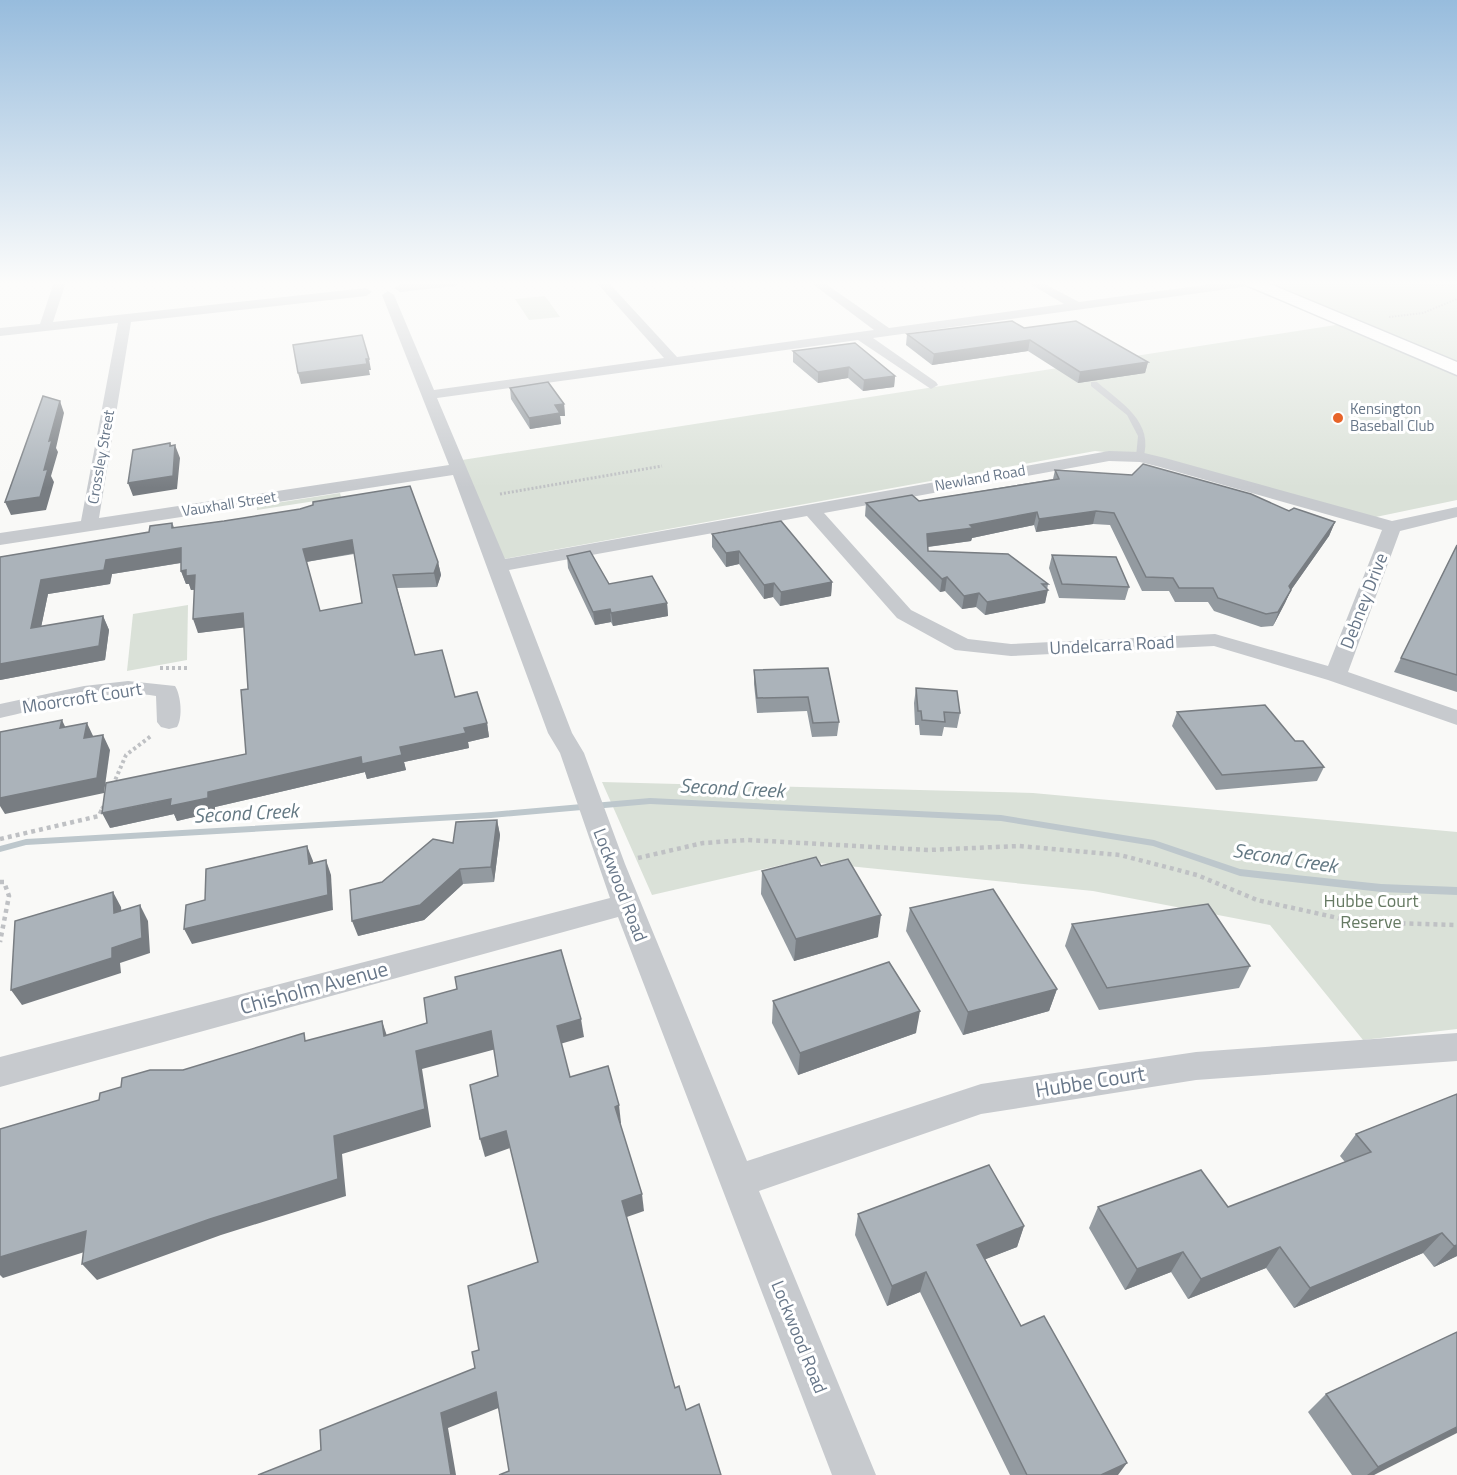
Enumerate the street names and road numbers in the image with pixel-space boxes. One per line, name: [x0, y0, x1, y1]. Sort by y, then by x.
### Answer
street label: Crossley Street: [81, 407, 120, 506]
street label: Newland Road: [933, 458, 1027, 497]
street label: Vauxhall Street: [180, 485, 278, 522]
street label: Debney Drive: [1333, 549, 1394, 653]
street label: Undelcarra Road: [1049, 628, 1175, 661]
street label: Moorcroft Court: [20, 675, 144, 720]
street label: Lockwood Road: [586, 824, 654, 945]
street label: Chisholm Avenue: [236, 952, 391, 1022]
street label: Hubbe Court: [1033, 1056, 1148, 1105]
street label: Lockwood Road: [765, 1276, 834, 1397]

